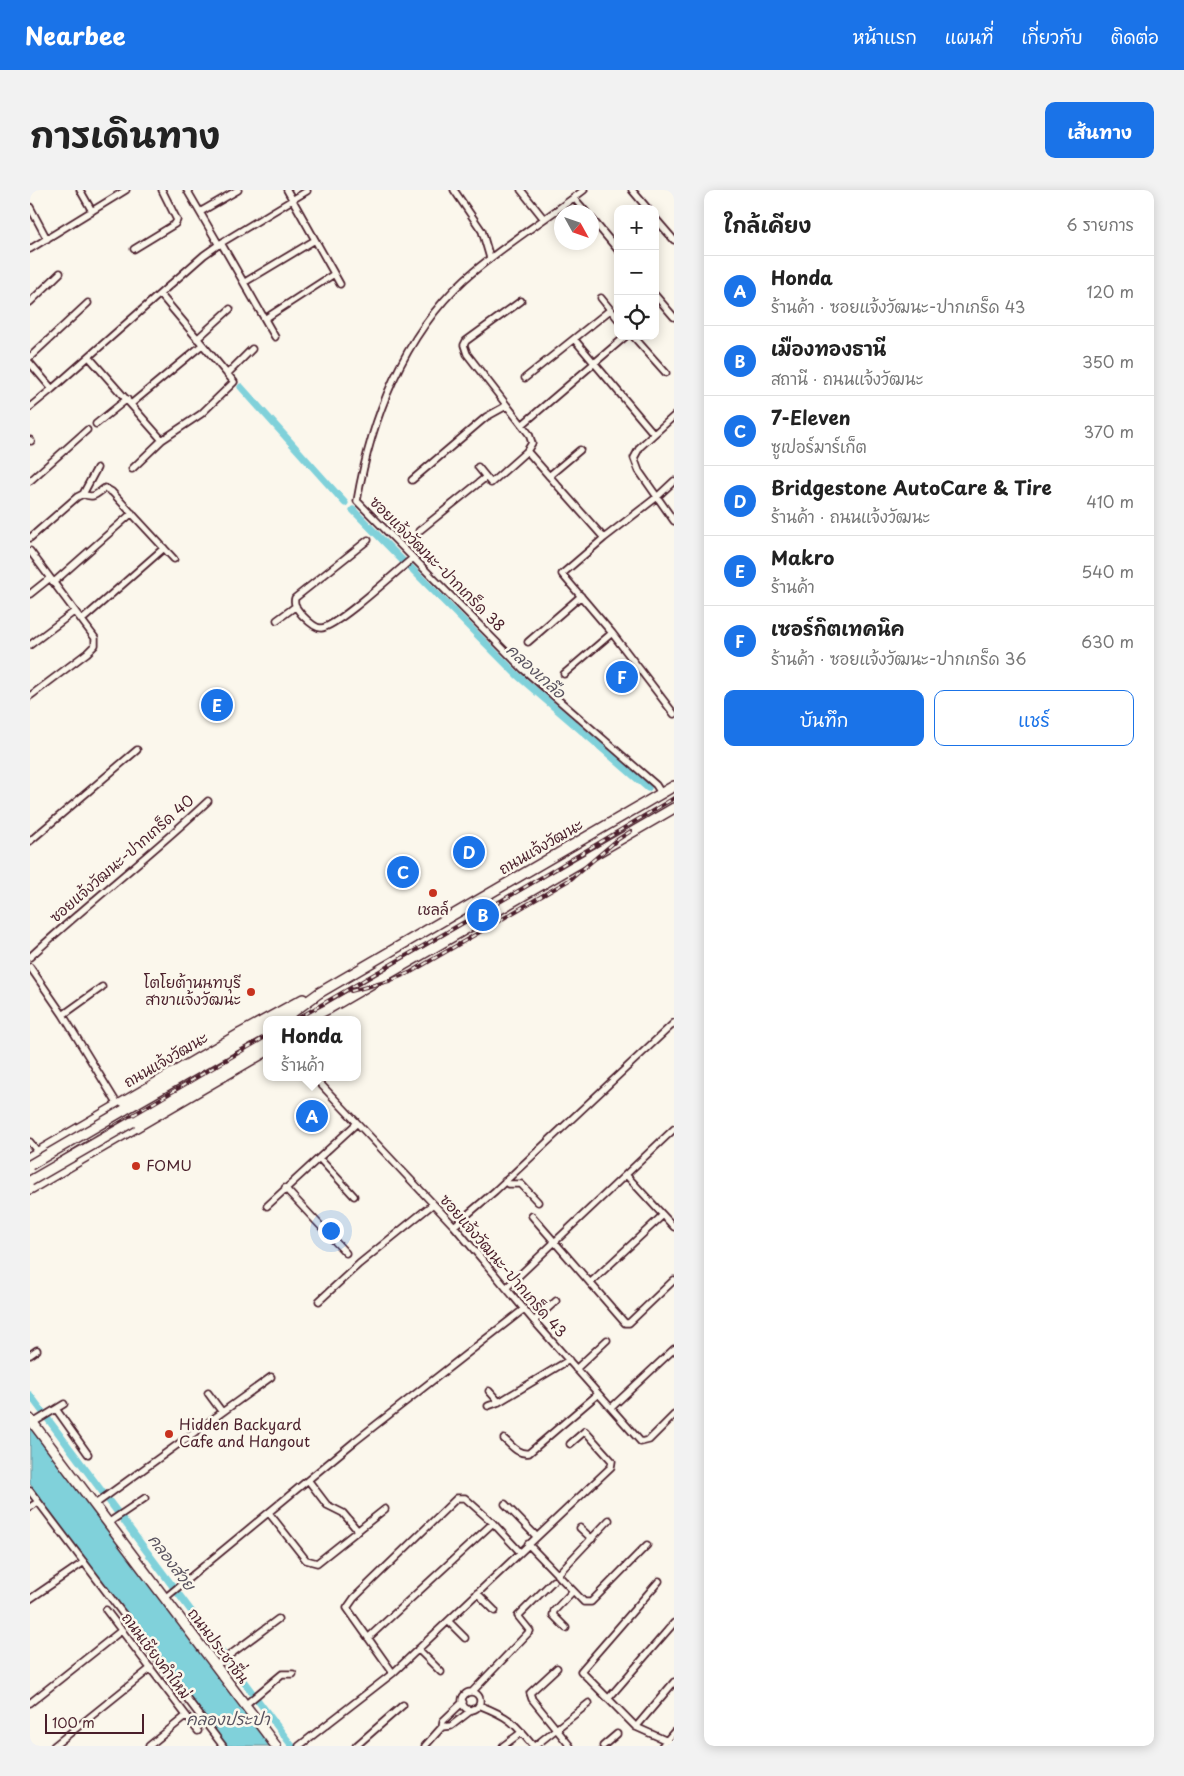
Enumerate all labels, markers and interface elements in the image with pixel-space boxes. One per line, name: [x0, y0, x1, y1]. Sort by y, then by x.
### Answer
text: Nearbee: [25, 17, 126, 53]
text: หน้าแรก: [853, 23, 917, 50]
text: แผนที่: [945, 23, 993, 50]
text: เกี่ยวกับ: [1021, 23, 1083, 50]
text: ติดต่อ: [1111, 23, 1159, 50]
button: เส้นทาง: [1045, 102, 1154, 158]
text: การเดินทาง: [30, 107, 220, 160]
north arrow: [554, 205, 599, 250]
map controls: [614, 205, 659, 340]
button: +: [614, 205, 659, 250]
text: ใกล้เคียง: [724, 208, 811, 240]
text: 6 รายการ: [1066, 212, 1134, 236]
button: −: [614, 250, 659, 295]
text: Honda: [771, 263, 833, 291]
text: A: [734, 279, 746, 303]
text: 120 m: [1087, 279, 1134, 303]
text: ร้านค้า · ซอยแจ้งวัฒนะ-ปากเกร็ด 43: [771, 294, 1025, 318]
button: locate: [614, 295, 659, 340]
text: เมืองทองธานี: [771, 334, 886, 362]
text: B: [735, 349, 745, 373]
text: 350 m: [1082, 349, 1134, 373]
text: สถานี · ถนนแจ้งวัฒนะ: [771, 366, 923, 390]
text: 7-Eleven: [771, 403, 851, 431]
text: C: [734, 419, 746, 443]
text: 370 m: [1084, 419, 1134, 443]
text: ซูเปอร์มาร์เก็ต: [771, 434, 867, 458]
text: Bridgestone AutoCare & Tire: [771, 473, 1052, 501]
text: D: [734, 489, 746, 513]
text: 410 m: [1086, 489, 1134, 513]
street label: ซอยแจ้งวัฒนะ-ปากเกร็ด 38: [365, 490, 511, 636]
text: ร้านค้า · ถนนแจ้งวัฒนะ: [771, 504, 930, 528]
text: Makro: [771, 543, 834, 571]
text: E: [735, 559, 745, 583]
text: 540 m: [1081, 559, 1134, 583]
text: ร้านค้า: [771, 574, 815, 598]
text: เซอร์กิตเทคนิค: [771, 614, 904, 642]
text: F: [735, 629, 745, 653]
text: 630 m: [1081, 629, 1134, 653]
water label: คลองเกลือ: [502, 637, 573, 704]
text: ร้านค้า · ซอยแจ้งวัฒนะ-ปากเกร็ด 36: [771, 646, 1026, 670]
pin: F: [606, 658, 638, 696]
pin: E: [201, 686, 233, 724]
button: บันทึก: [724, 690, 924, 746]
button: แชร์: [934, 690, 1134, 746]
street label: ซอยแจ้งวัฒนะ-ปากเกร็ด 40: [44, 789, 198, 927]
street label: ถนนแจ้งวัฒนะ: [494, 812, 587, 879]
pin: D: [453, 833, 485, 871]
pin: C: [387, 853, 419, 891]
marker: เชลล์: [427, 887, 439, 899]
pin: B: [467, 896, 499, 934]
place label: เชลล์: [417, 897, 449, 920]
place label: โตโยต้านนทบุรี สาขาแจ้งวัฒนะ: [144, 970, 242, 1010]
marker: โตโยต้านนทบุรี สาขาแจ้งวัฒนะ: [245, 986, 257, 998]
popup: [263, 1016, 361, 1081]
text: Honda: [281, 1021, 343, 1049]
street label: ถนนแจ้งวัฒนะ: [119, 1025, 212, 1092]
text: ร้านค้า: [281, 1052, 325, 1076]
pin: A: [296, 1097, 328, 1135]
place label: FOMU: [146, 1153, 192, 1176]
marker: FOMU: [130, 1160, 142, 1172]
street label: ซอยแจ้งวัฒนะ-ปากเกร็ด 43: [435, 1188, 573, 1342]
your location: [318, 1218, 344, 1244]
place label: Hidden Backyard Cafe and Hangout: [179, 1412, 310, 1452]
marker: Hidden Backyard Cafe and Hangout: [163, 1428, 175, 1440]
water label: คลองส่วย: [143, 1528, 203, 1596]
street label: ถนนประชาชื่น: [183, 1602, 256, 1688]
street label: ถนนเชียงคำใหม่: [117, 1607, 197, 1703]
water label: คลองประปา: [186, 1706, 271, 1730]
scale bar: [45, 1711, 144, 1734]
text: 100 m: [52, 1712, 95, 1733]

